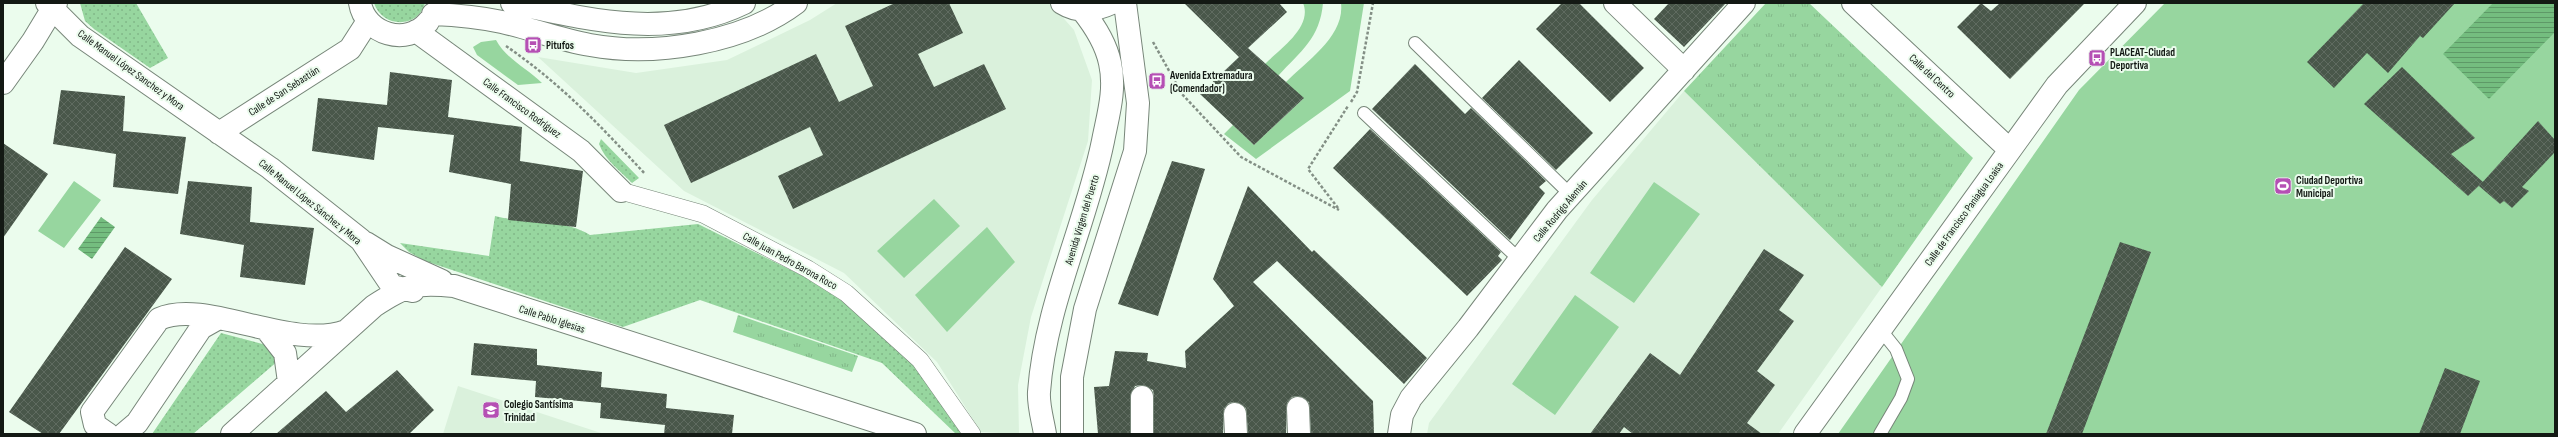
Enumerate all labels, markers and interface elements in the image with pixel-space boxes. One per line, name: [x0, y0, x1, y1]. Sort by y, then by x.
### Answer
street label: Calle Manuel López Sanchez y Mora: [75, 27, 187, 113]
bus stop icon: Pitufos: [523, 35, 543, 55]
place label: Pitufos: [546, 39, 574, 52]
place label: PLACEAT-Ciudad Deportiva: [2110, 46, 2175, 72]
bus stop icon: PLACEAT-Ciudad Deportiva: [2087, 48, 2107, 68]
street label: Calle del Centro: [1906, 52, 1958, 101]
street label: Calle de San Sebastián: [246, 63, 322, 119]
place label: Avenida Extremadura (Comendador): [1169, 69, 1253, 95]
bus stop icon: Avenida Extremadura (Comendador): [1147, 71, 1167, 91]
street label: Calle Francisco Rodríguez: [480, 75, 564, 141]
street label: Calle Manuel López Sánchez y Mora: [256, 157, 364, 247]
street label: Calle de Francisco Paniagua Loaisa: [1922, 160, 2006, 268]
street label: Avenida Virgen del Puerto: [1062, 173, 1102, 267]
place label: Ciudad Deportiva Municipal: [2296, 174, 2363, 200]
sports icon: Ciudad Deportiva Municipal: [2273, 176, 2293, 196]
street label: Calle Rodrigo Alemán: [1530, 177, 1590, 245]
street label: Calle Juan Pedro Barona Roco: [741, 230, 840, 293]
street label: Calle Pablo Iglesias: [517, 302, 587, 336]
place label: Colegio Santísima Trinidad: [504, 398, 574, 424]
school or university icon: Colegio Santísima Trinidad: [481, 400, 501, 420]

